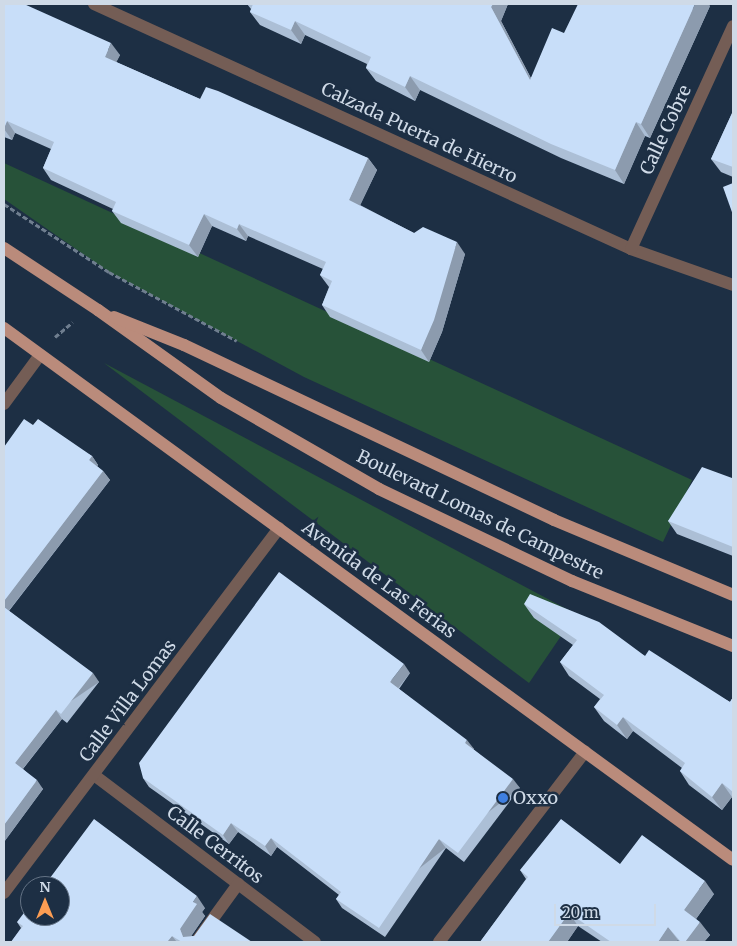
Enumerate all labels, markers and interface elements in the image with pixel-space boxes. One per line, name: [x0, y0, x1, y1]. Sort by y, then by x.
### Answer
street label: Calzada Puerta de Hierro: [317, 78, 521, 188]
street label: Calle Cobre: [636, 82, 696, 178]
street label: Boulevard Lomas de Campestre: [353, 446, 607, 584]
street label: Avenida de Las Ferias: [298, 517, 460, 643]
street label: Calle Villa Lomas: [75, 636, 181, 766]
place label: Oxxo: [513, 787, 558, 809]
marker: Oxxo: [497, 792, 509, 804]
street label: Calle Cerritos: [162, 802, 268, 888]
north arrow: [20, 876, 70, 926]
text: N: [39, 878, 51, 896]
scale bar: [557, 894, 660, 926]
text: 20 m: [562, 903, 599, 922]

